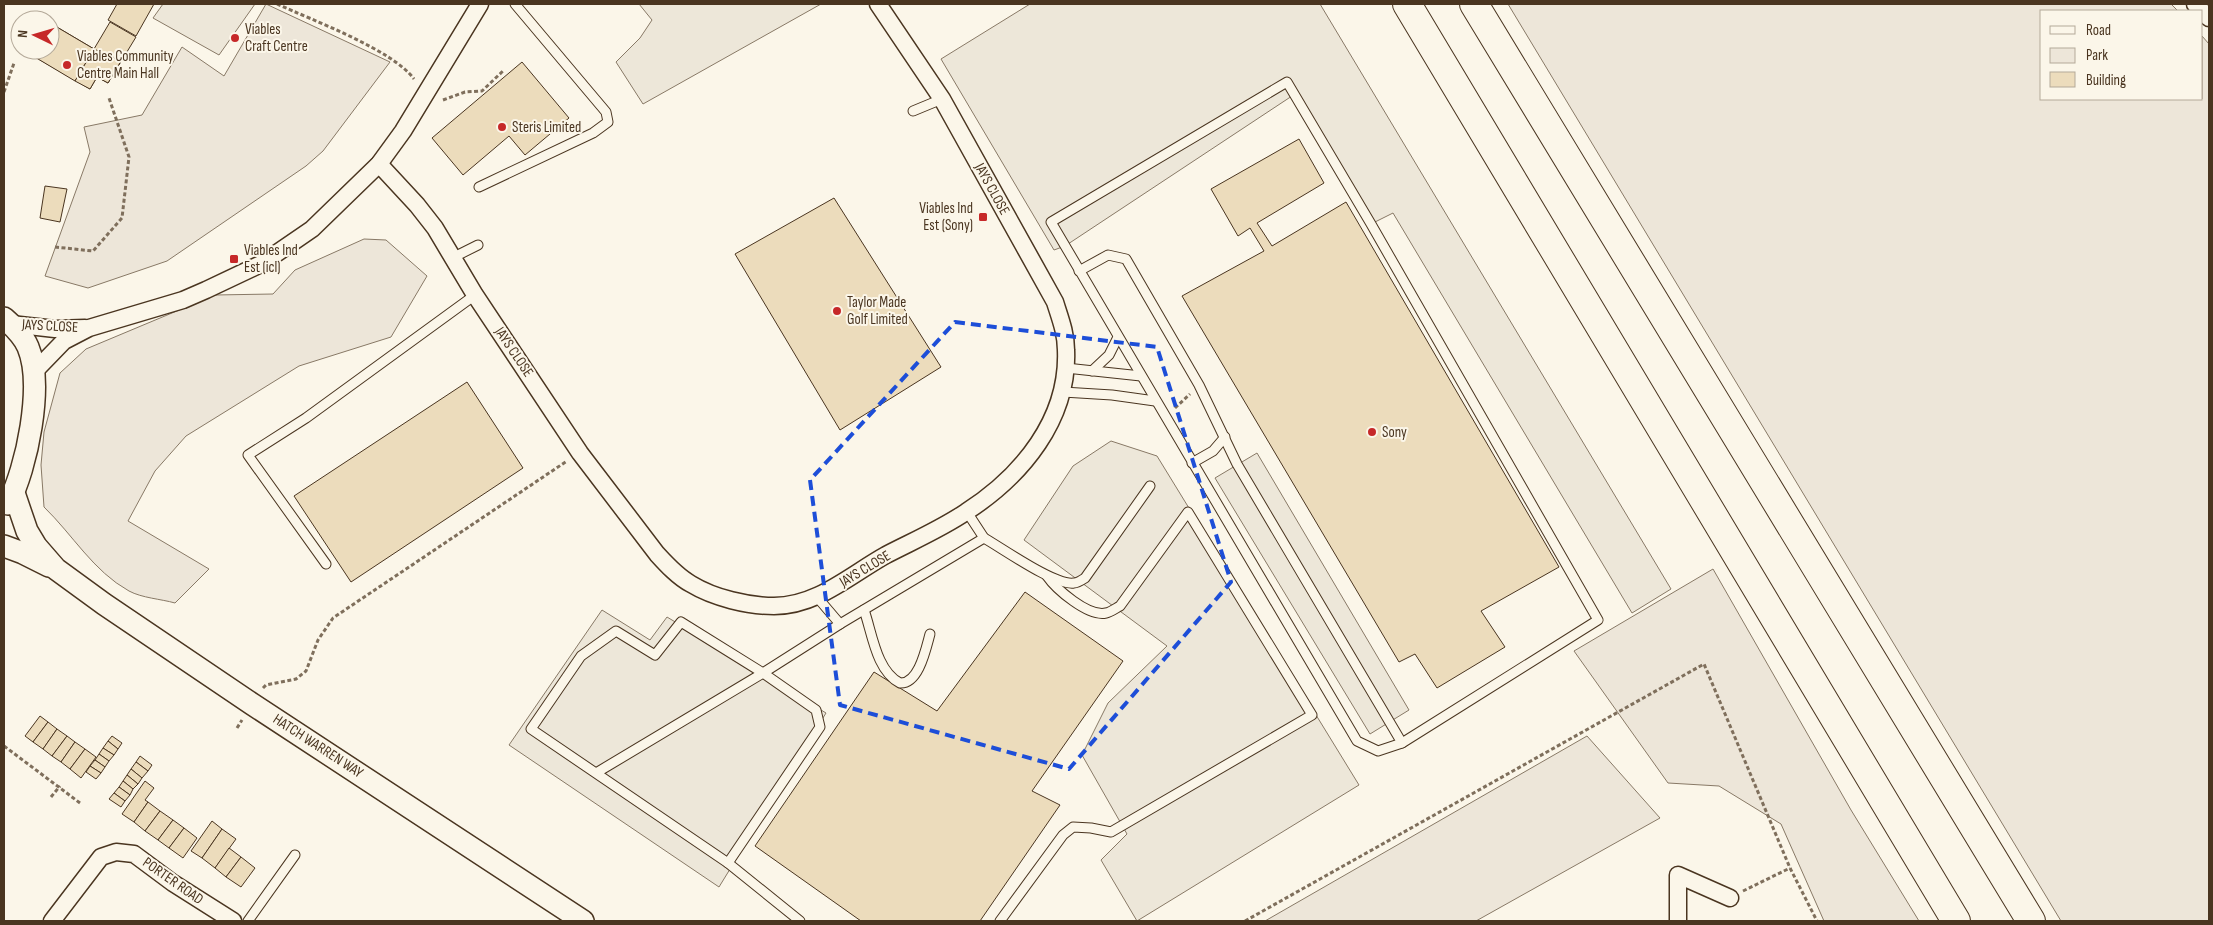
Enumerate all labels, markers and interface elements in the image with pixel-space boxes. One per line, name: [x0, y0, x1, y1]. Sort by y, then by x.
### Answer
north arrow: [10, 10, 60, 60]
legend: [2040, 10, 2203, 100]
place label: Viables Craft Centre: [245, 20, 308, 56]
text: Road: [2086, 21, 2111, 40]
text: N: [14, 29, 31, 38]
marker: Viables Craft Centre: [229, 32, 241, 44]
text: Park: [2086, 46, 2108, 65]
place label: Viables Community Centre Main Hall: [77, 47, 174, 83]
marker: Viables Community Centre Main Hall: [61, 59, 73, 71]
text: Building: [2086, 71, 2126, 90]
place label: Steris Limited: [512, 118, 581, 137]
marker: Steris Limited: [496, 121, 508, 133]
street label: JAYS CLOSE: [970, 159, 1014, 218]
place label: Viables Ind Est (Sony): [919, 199, 973, 235]
marker: Viables Ind Est (Sony): [977, 211, 989, 223]
place label: Viables Ind Est (icl): [244, 241, 298, 277]
marker: Viables Ind Est (icl): [228, 253, 240, 265]
place label: Taylor Made Golf Limited: [847, 293, 908, 329]
marker: Taylor Made Golf Limited: [831, 305, 843, 317]
street label: JAYS CLOSE: [20, 315, 79, 337]
street label: JAYS CLOSE: [490, 323, 538, 381]
place label: Sony: [1382, 423, 1407, 442]
marker: Sony: [1366, 426, 1378, 438]
street label: JAYS CLOSE: [835, 546, 894, 592]
street label: HATCH WARREN WAY: [269, 710, 367, 783]
street label: PORTER ROAD: [139, 853, 207, 909]

